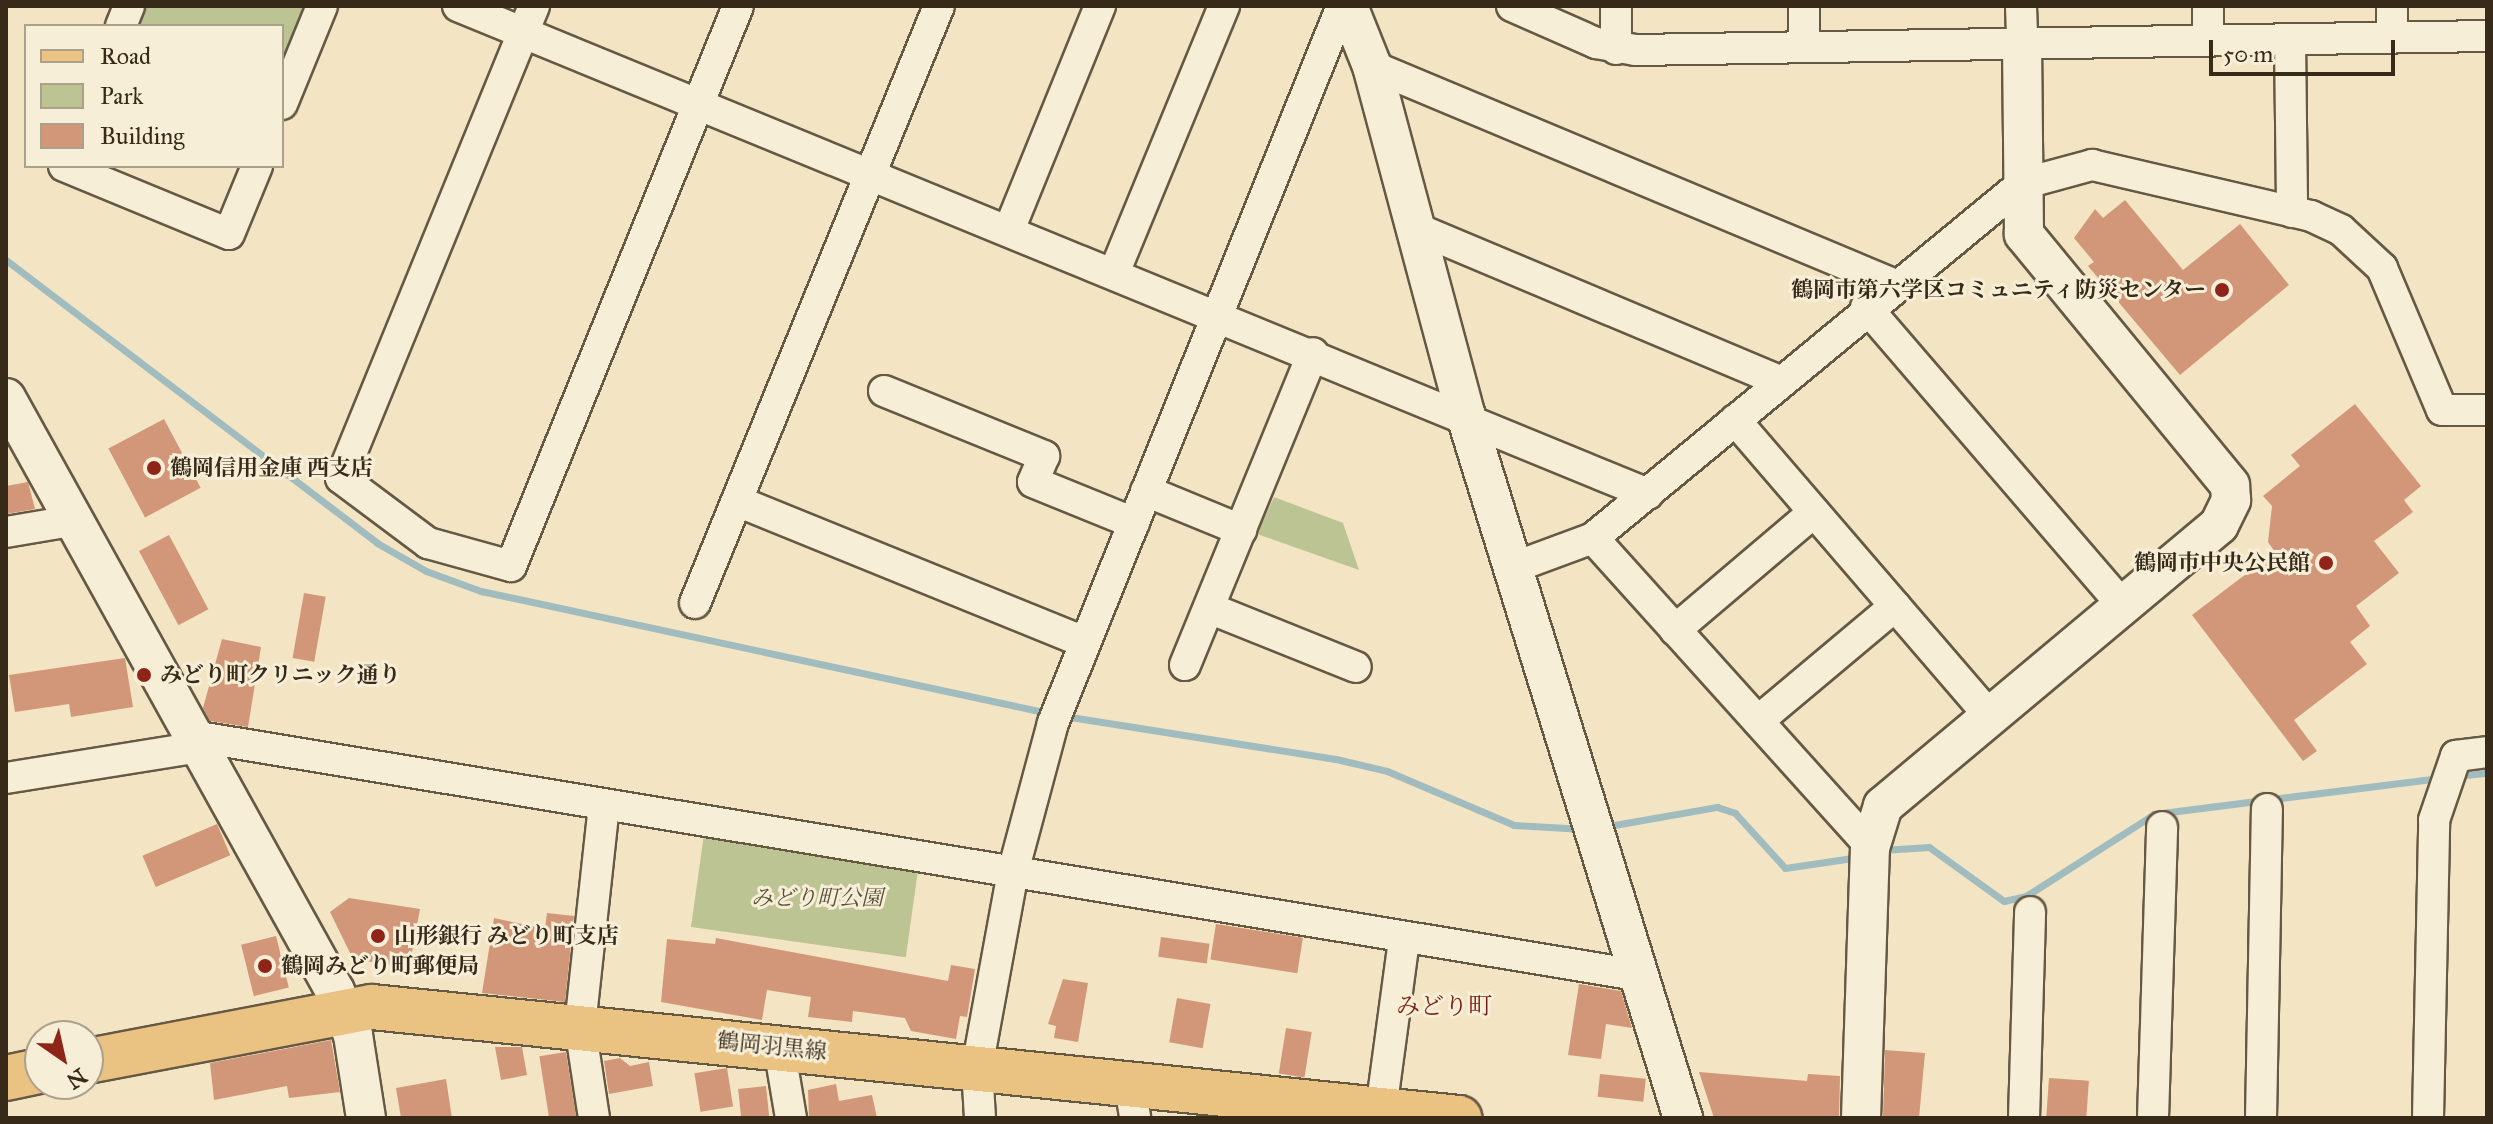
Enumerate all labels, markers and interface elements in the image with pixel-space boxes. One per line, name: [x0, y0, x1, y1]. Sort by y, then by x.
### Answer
legend: [24, 24, 284, 168]
scale bar: [2213, 24, 2399, 74]
text: 50 m: [2223, 39, 2273, 69]
text: Road: [100, 41, 151, 71]
text: Park: [100, 81, 143, 111]
text: Building: [100, 121, 185, 151]
place label: 鶴岡市第六学区コミュニティ防災センター: [1788, 277, 2206, 303]
marker: 鶴岡市第六学区コミュニティ防災センター: [2213, 281, 2231, 299]
place label: 鶴岡信用金庫 西支店: [170, 455, 373, 481]
marker: 鶴岡信用金庫 西支店: [145, 459, 163, 477]
place label: 鶴岡市中央公民館: [2134, 550, 2310, 576]
marker: 鶴岡市中央公民館: [2317, 554, 2335, 572]
place label: みどり町クリニック通り: [160, 662, 402, 688]
marker: みどり町クリニック通り: [135, 666, 153, 684]
park label: みどり町公園: [751, 885, 883, 911]
place label: 山形銀行 みどり町支店: [394, 923, 619, 949]
marker: 山形銀行 みどり町支店: [369, 927, 387, 945]
place label: 鶴岡みどり町郵便局: [281, 953, 479, 979]
marker: 鶴岡みどり町郵便局: [256, 957, 274, 975]
district label: みどり町: [1396, 993, 1492, 1021]
north arrow: [24, 1020, 104, 1100]
street label: 鶴岡羽黒線: [716, 1027, 828, 1065]
text: N: [61, 1062, 92, 1095]

